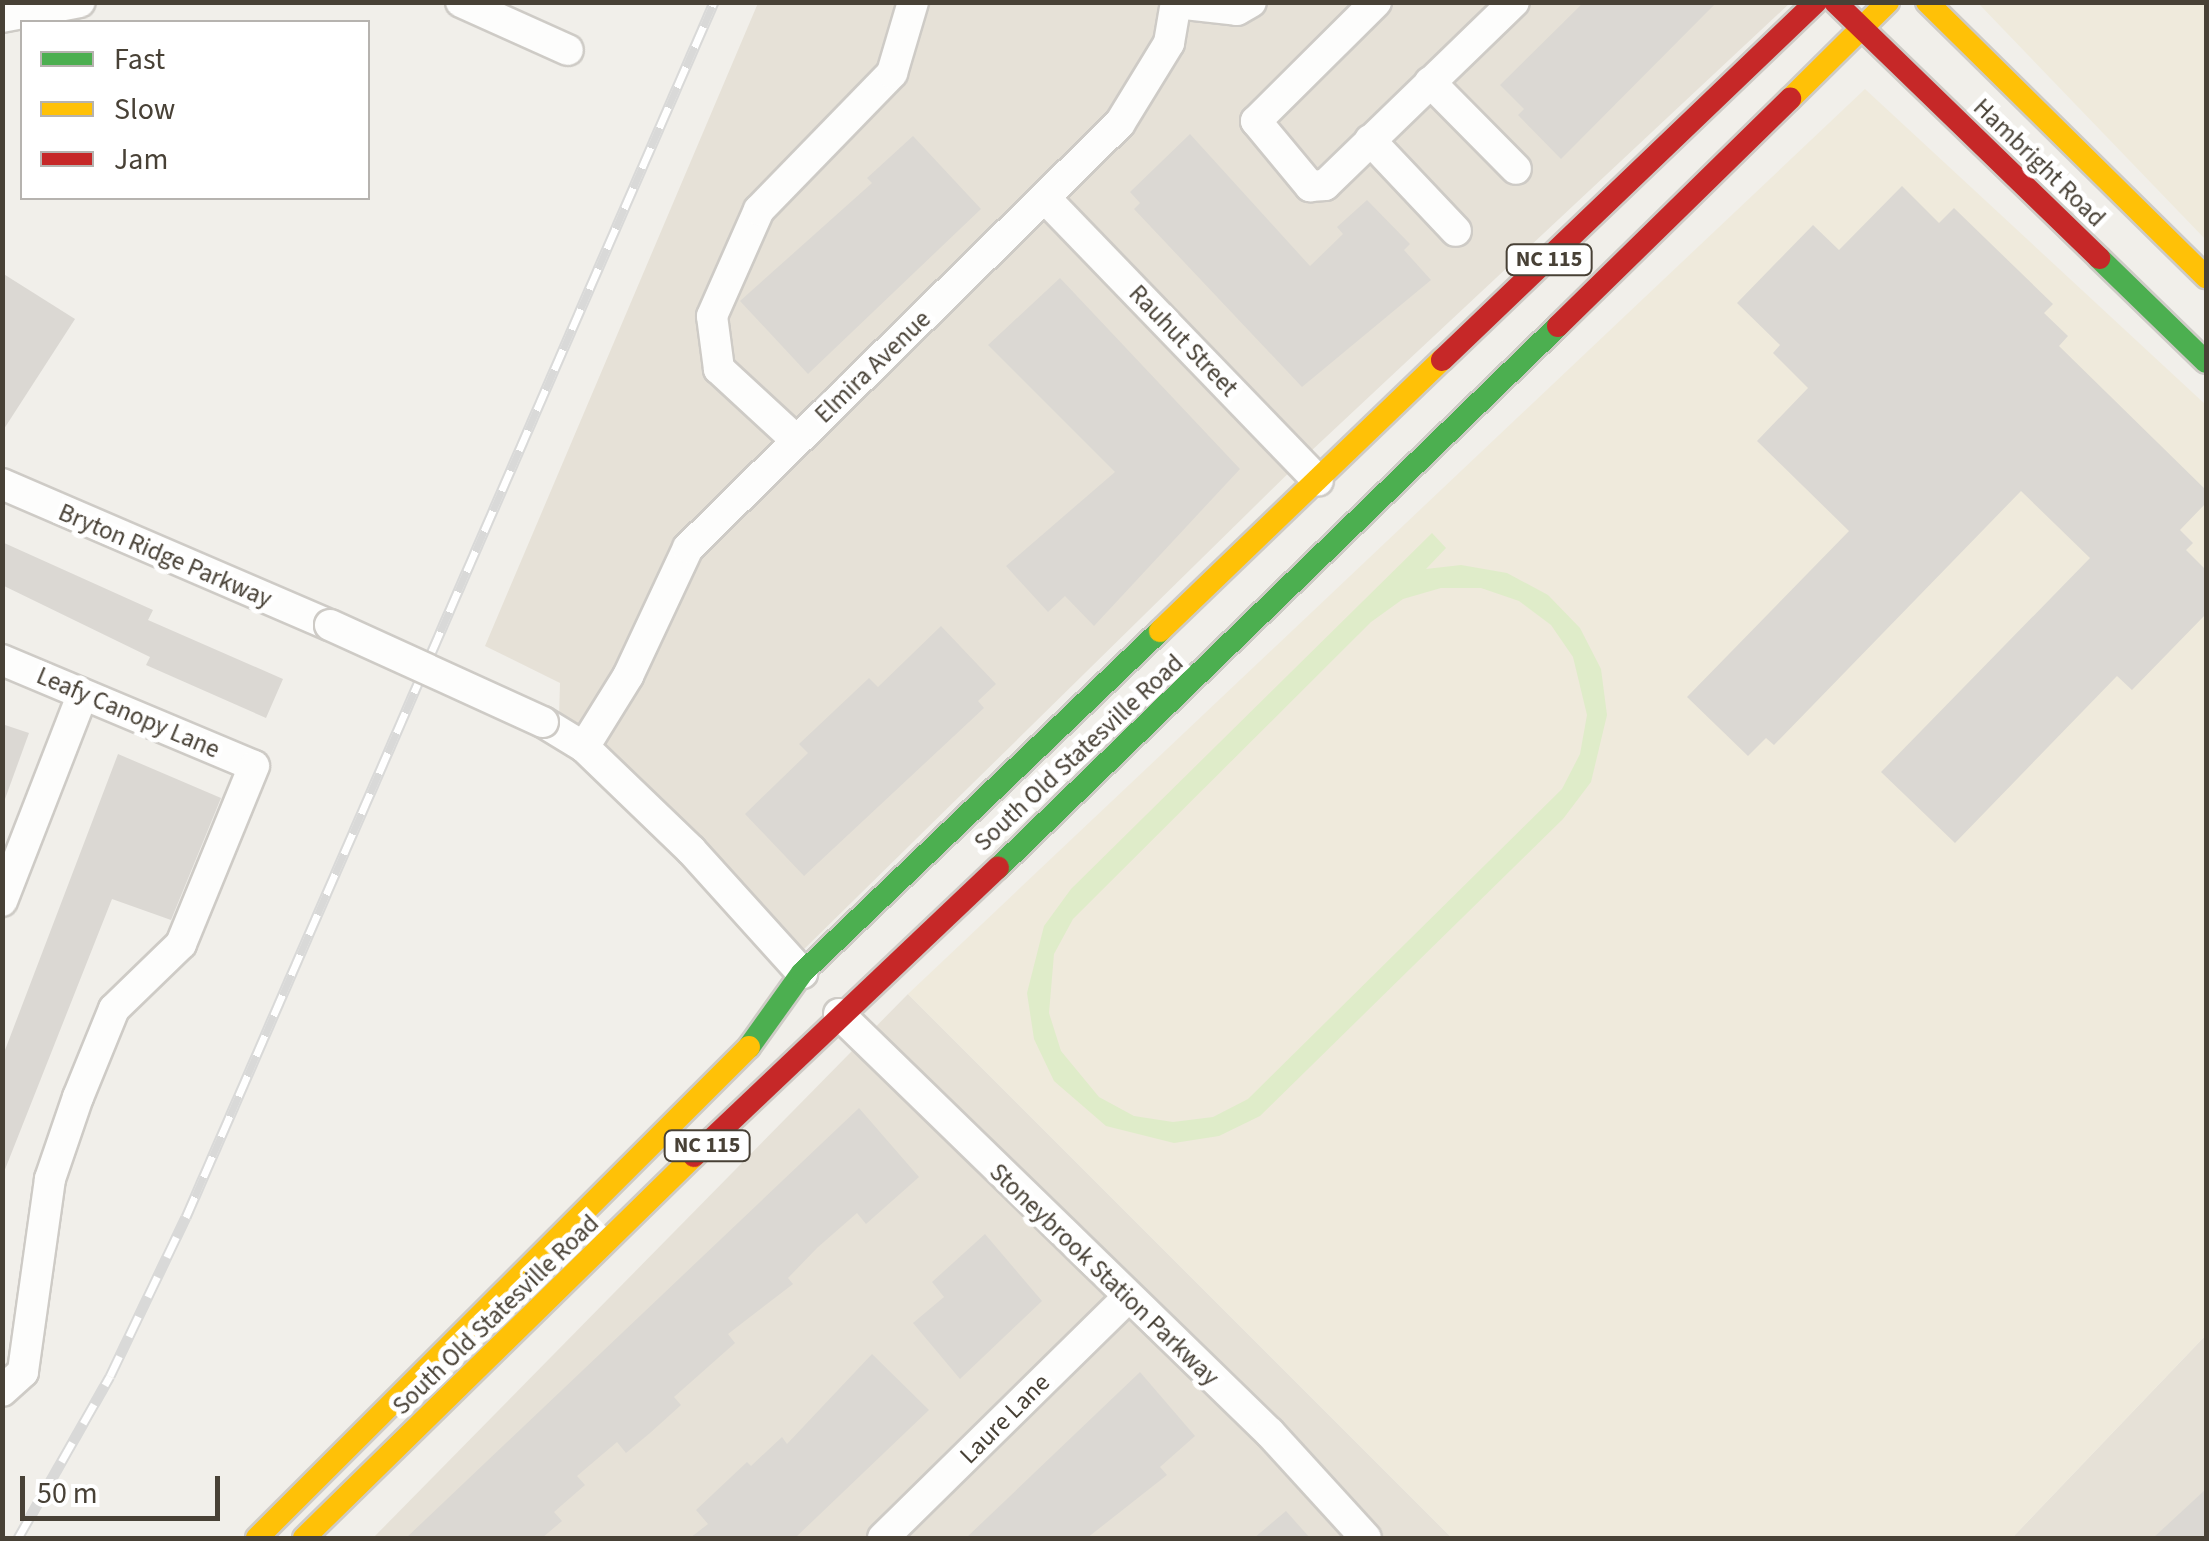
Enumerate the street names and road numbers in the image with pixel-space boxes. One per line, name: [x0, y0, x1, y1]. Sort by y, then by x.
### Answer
street label: Hambright Road: [1967, 93, 2111, 233]
road number: NC 115: [1504, 243, 1594, 277]
street label: Rauhut Street: [1122, 279, 1244, 403]
street label: Elmira Avenue: [809, 304, 937, 430]
street label: Bryton Ridge Parkway: [54, 498, 276, 614]
street label: South Old Statesville Road: [968, 648, 1190, 858]
street label: Leafy Canopy Lane: [32, 661, 224, 765]
road number: NC 115: [662, 1129, 752, 1163]
street label: Stoneybrook Station Parkway: [983, 1157, 1225, 1393]
street label: South Old Statesville Road: [387, 1209, 605, 1421]
street label: Laure Lane: [954, 1368, 1056, 1470]

